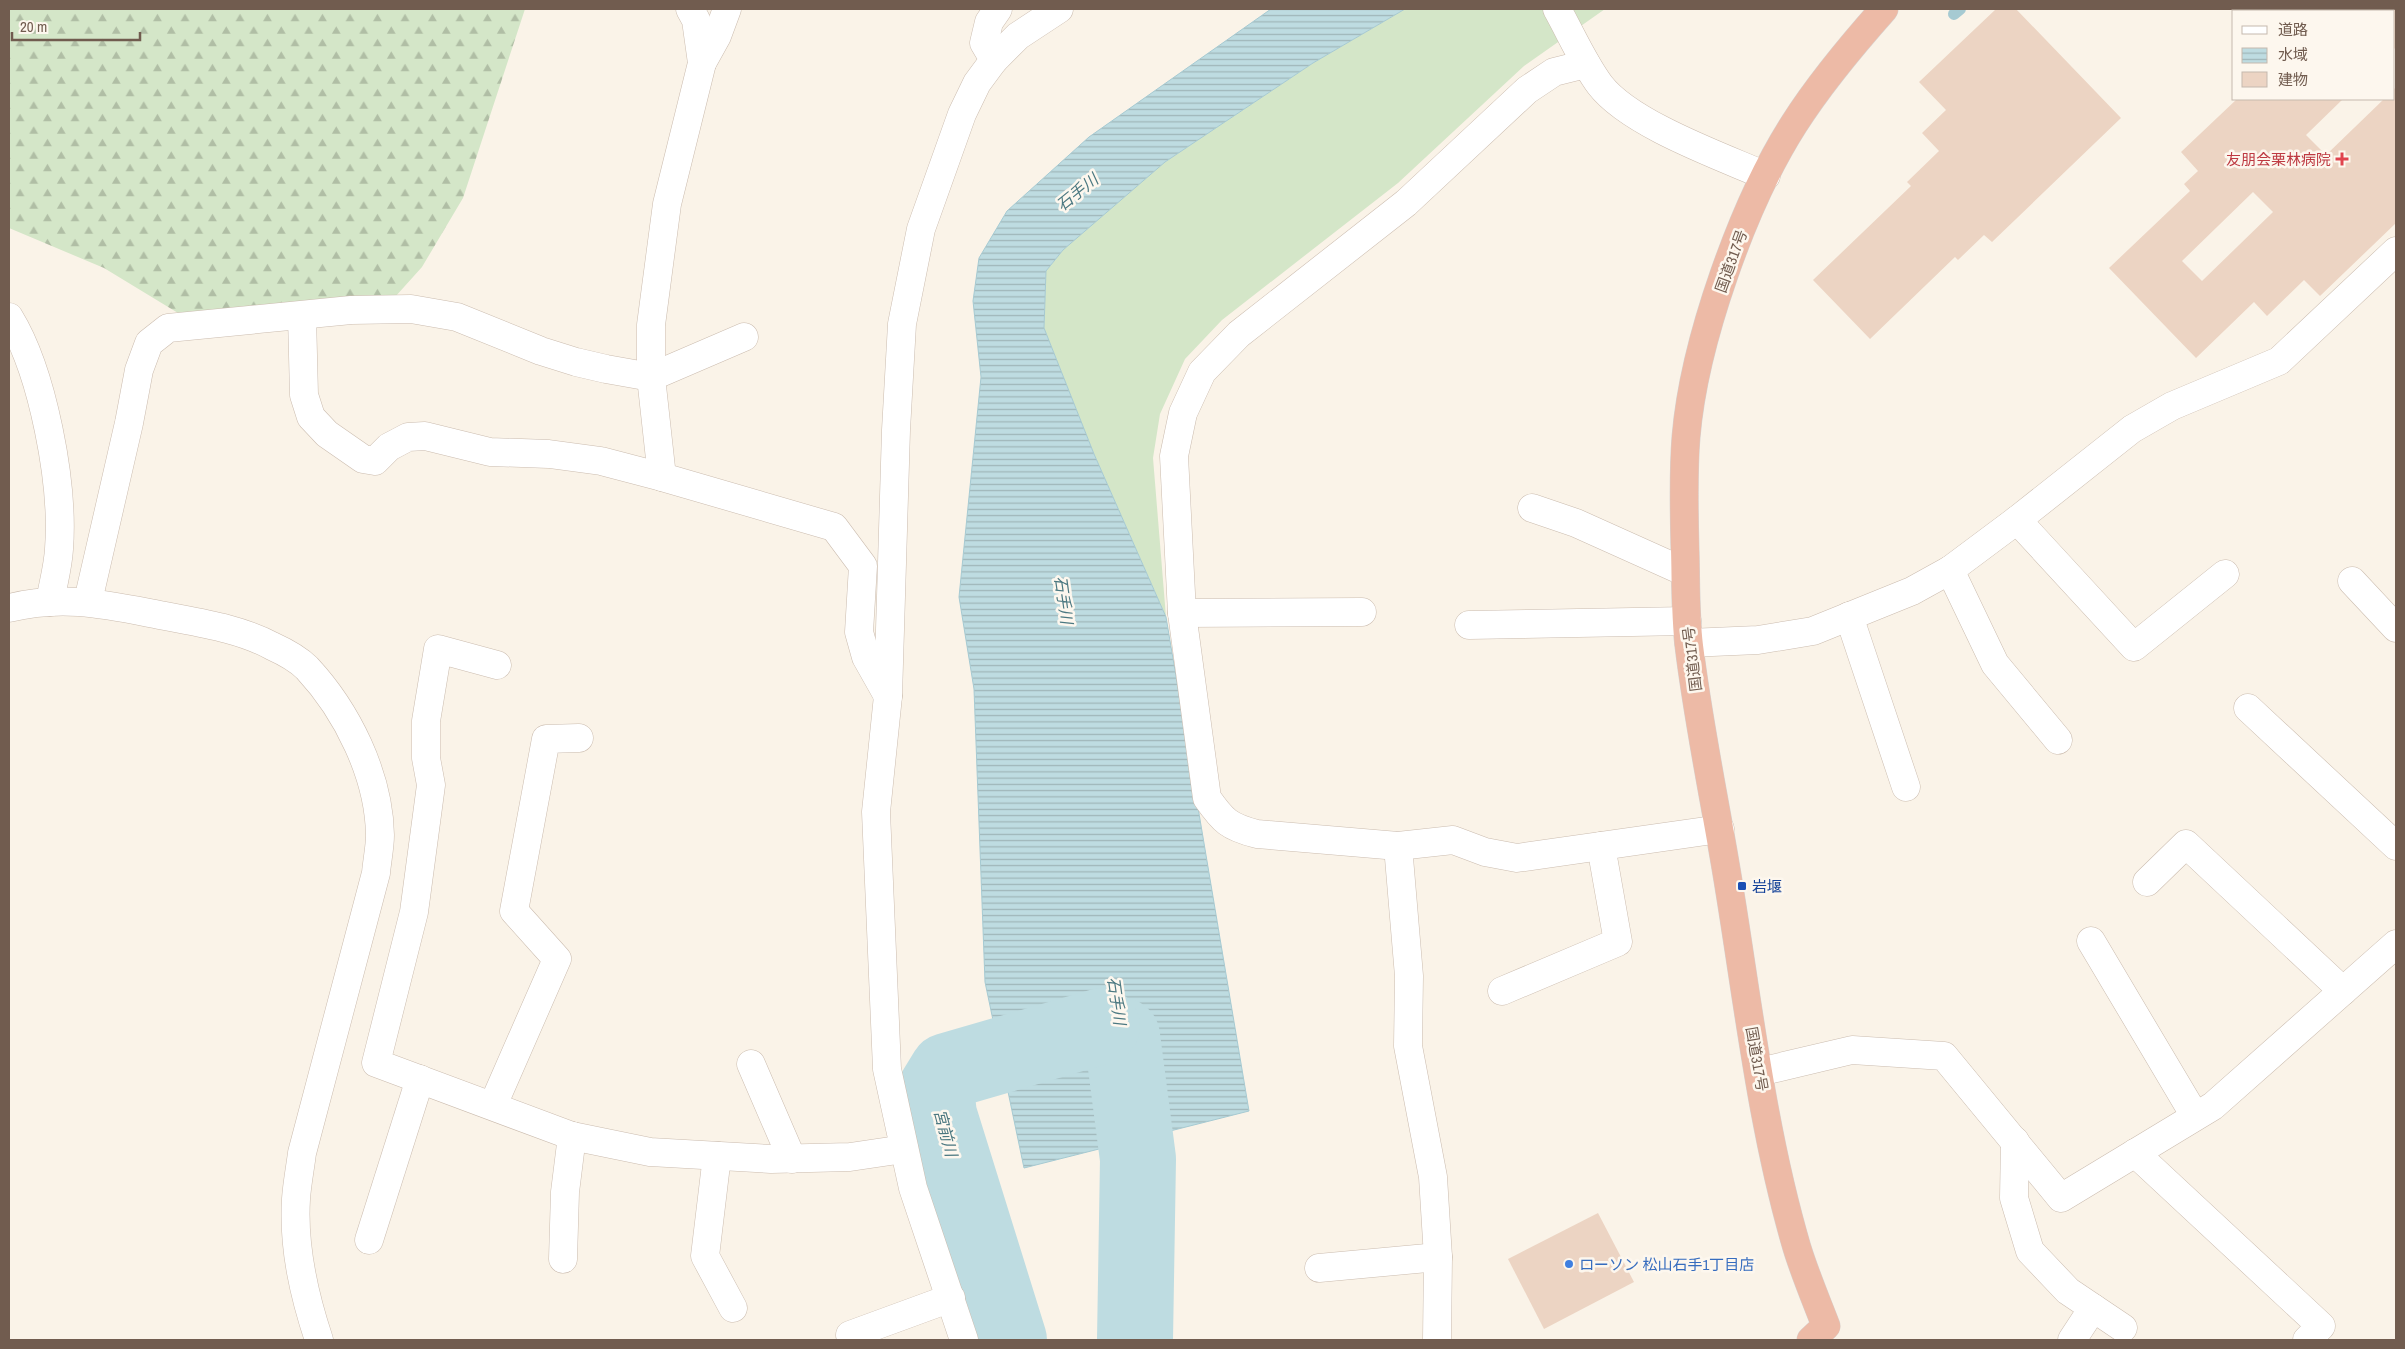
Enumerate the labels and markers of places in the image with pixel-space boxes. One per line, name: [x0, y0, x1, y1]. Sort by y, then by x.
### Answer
place label: 友朋会栗林病院: [2226, 149, 2331, 170]
marker: 友朋会栗林病院: [2335, 152, 2349, 166]
place label: 岩堰: [1752, 876, 1782, 897]
marker: 岩堰: [1736, 880, 1748, 892]
place label: ローソン 松山石手1丁目店: [1579, 1254, 1754, 1275]
marker: ローソン 松山石手1丁目店: [1563, 1258, 1575, 1270]

